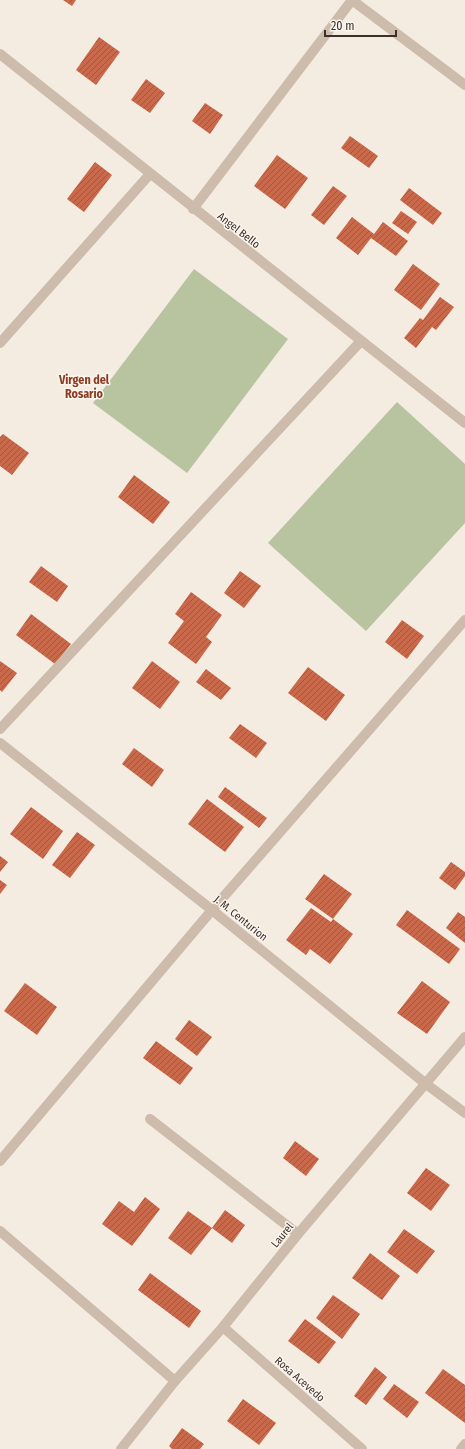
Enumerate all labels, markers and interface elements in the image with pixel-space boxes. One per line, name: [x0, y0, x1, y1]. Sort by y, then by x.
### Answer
scale bar: [325, 12, 396, 38]
text: 20 m: [331, 19, 355, 33]
street label: Angel Bello: [215, 210, 263, 251]
district label: Virgen del Rosario: [58, 373, 110, 401]
street label: J. M. Centurion: [211, 893, 270, 944]
street label: Laurel: [269, 1220, 296, 1250]
street label: Rosa Acevedo: [272, 1354, 327, 1405]

